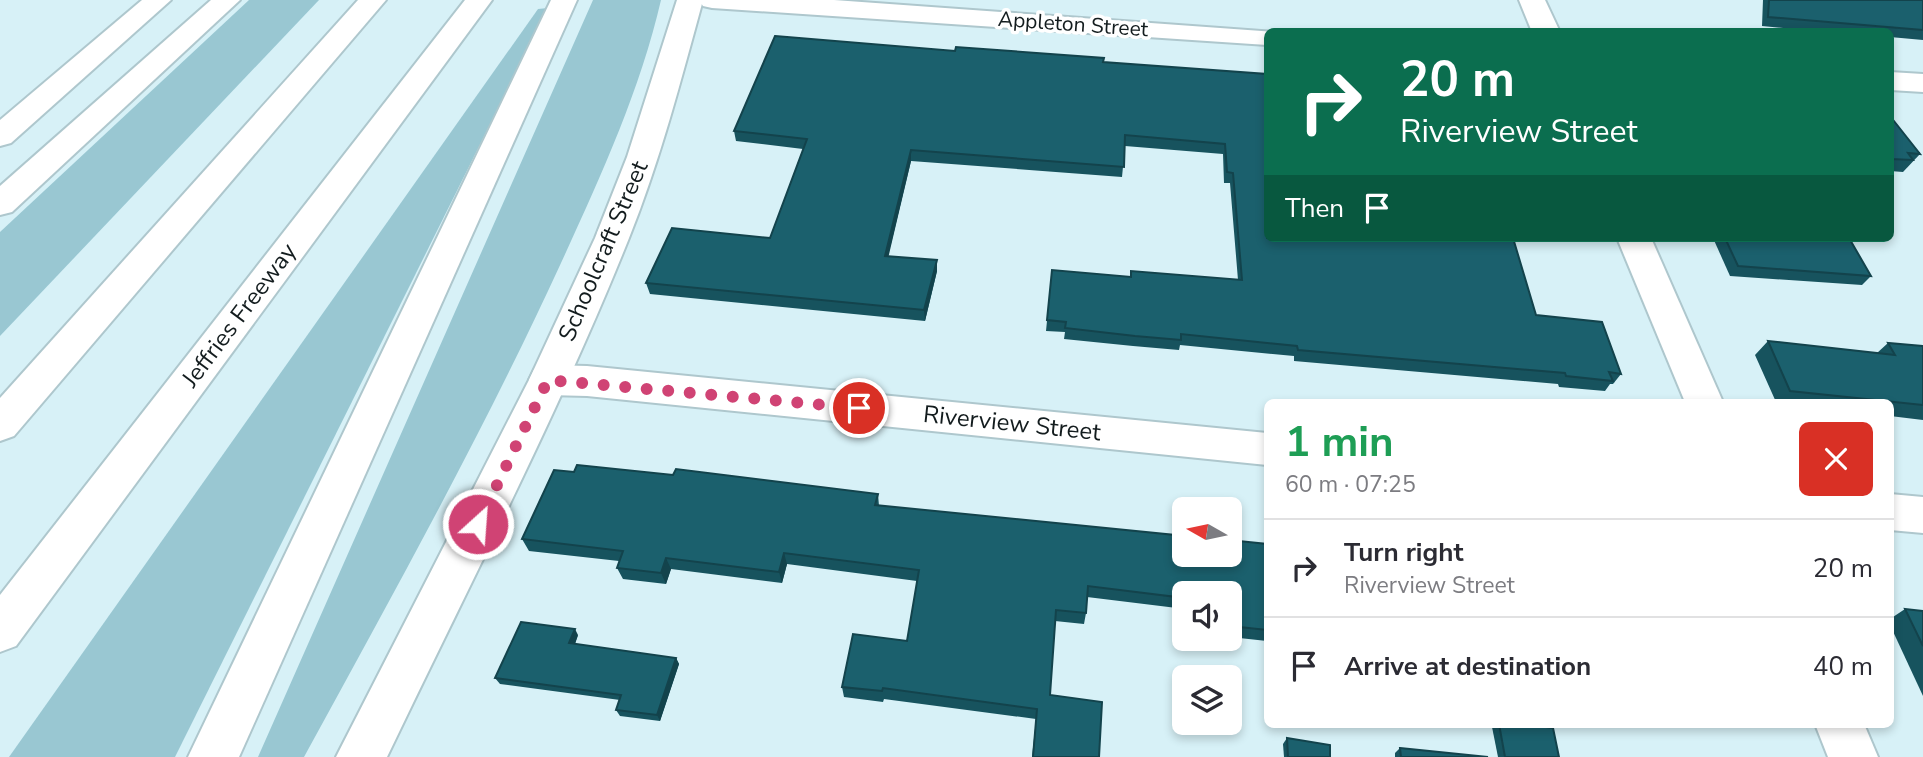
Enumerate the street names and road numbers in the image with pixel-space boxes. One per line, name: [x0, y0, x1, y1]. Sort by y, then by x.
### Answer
street label: Appleton Street: [997, 5, 1150, 43]
street label: Schoolcraft Street: [551, 155, 656, 346]
street label: Jeffries Freeway: [174, 236, 304, 394]
street label: Riverview Street: [922, 398, 1103, 448]

